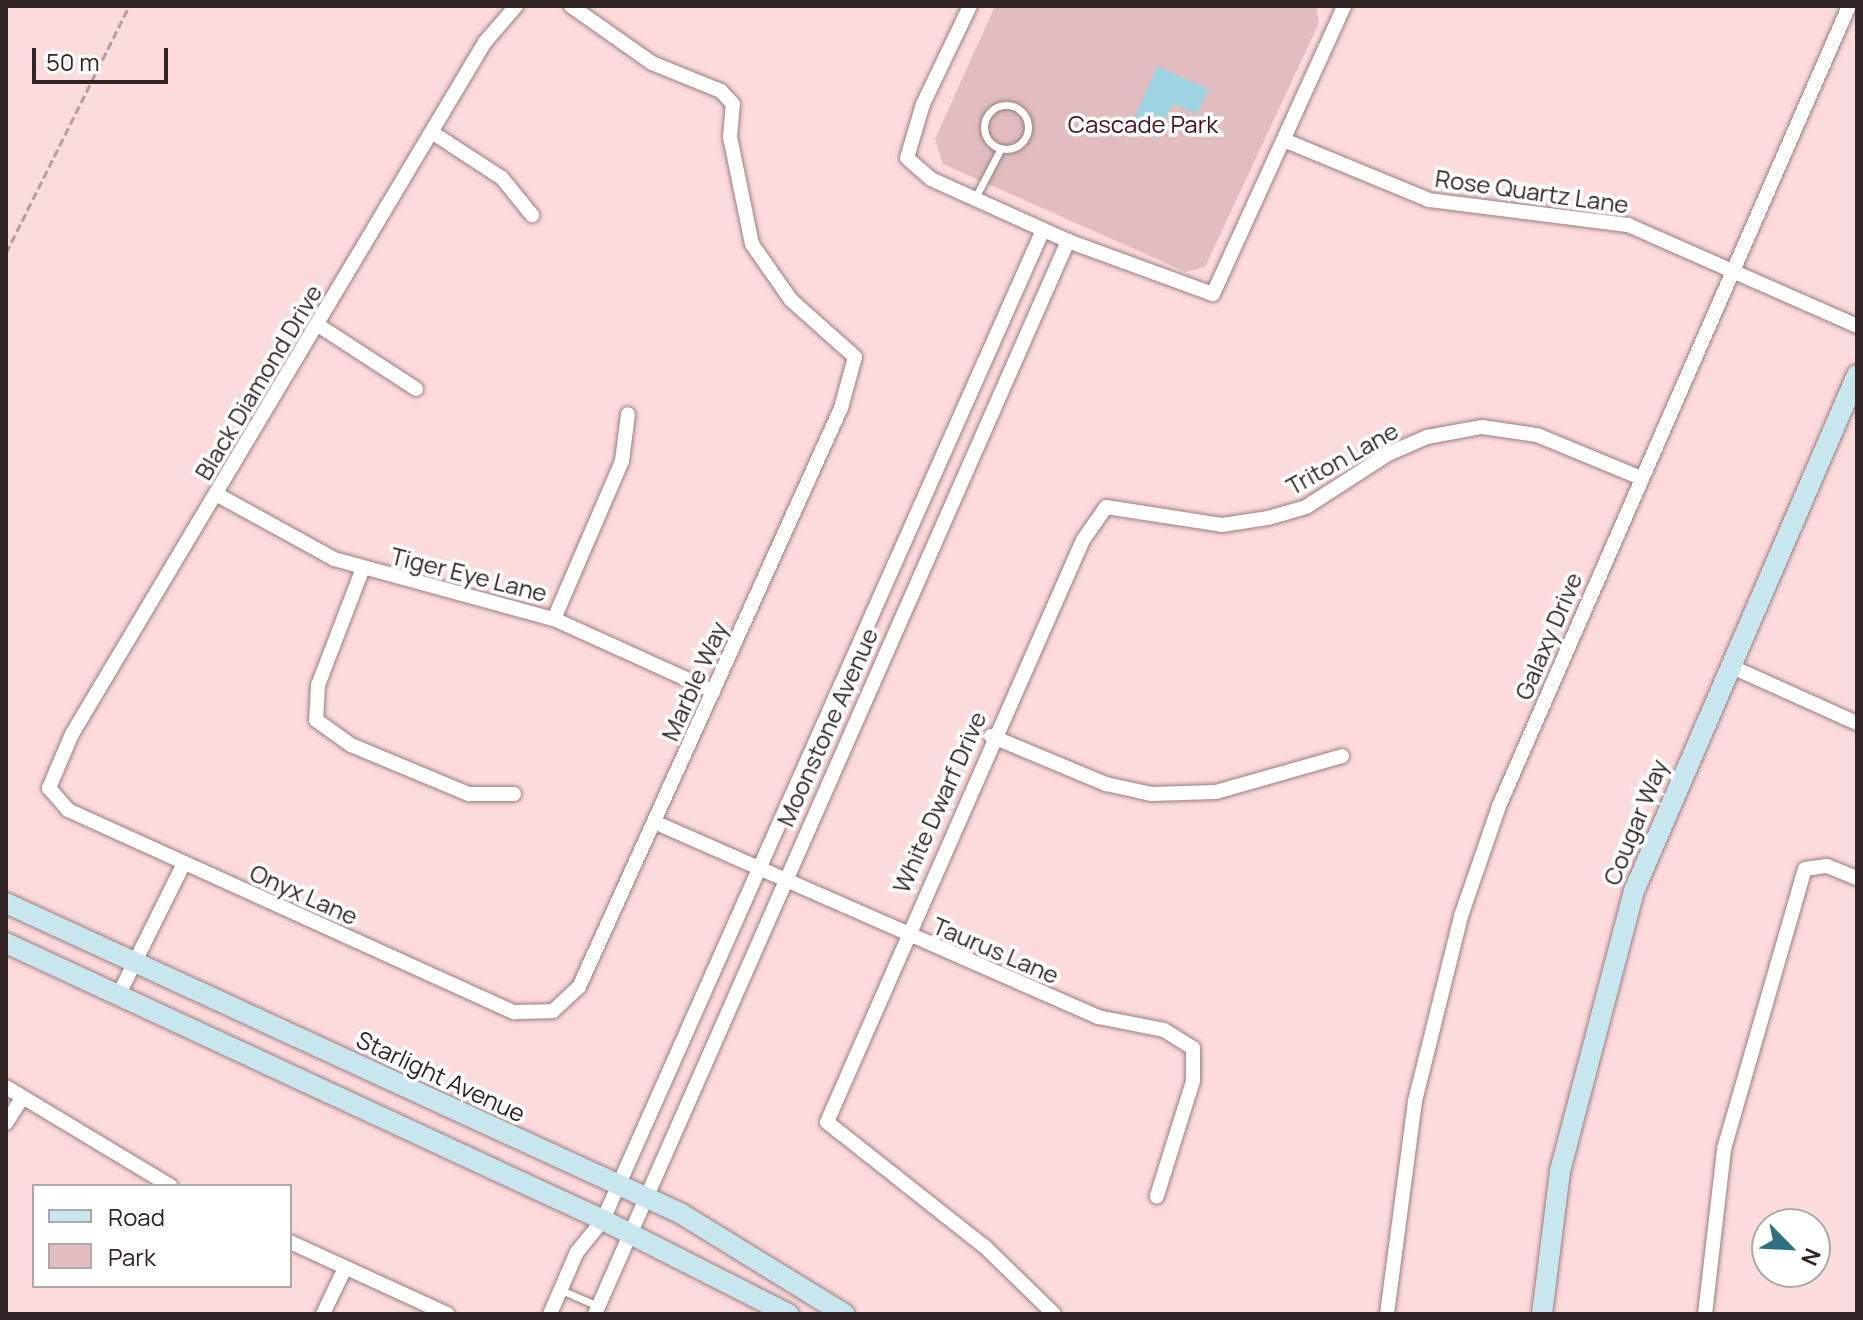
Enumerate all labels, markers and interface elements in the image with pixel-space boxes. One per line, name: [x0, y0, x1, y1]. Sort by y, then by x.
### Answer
scale bar: [36, 32, 172, 82]
text: 50 m: [46, 45, 100, 78]
park label: Cascade Park: [1068, 110, 1218, 138]
street label: Rose Quartz Lane: [1433, 163, 1631, 219]
street label: Black Diamond Drive: [188, 279, 328, 485]
street label: Triton Lane: [1281, 415, 1403, 501]
street label: Tiger Eye Lane: [388, 541, 550, 607]
street label: Galaxy Drive: [1508, 568, 1588, 704]
street label: Marble Way: [655, 617, 733, 745]
street label: Moonstone Avenue: [770, 623, 884, 831]
street label: White Dwarf Drive: [886, 707, 992, 897]
street label: Cougar Way: [1597, 755, 1673, 889]
street label: Onyx Lane: [246, 857, 362, 931]
street label: Taurus Lane: [929, 911, 1063, 989]
street label: Starlight Avenue: [352, 1024, 530, 1128]
legend: [32, 1184, 292, 1288]
text: Road: [108, 1200, 165, 1233]
north arrow: [1751, 1208, 1831, 1288]
text: Park: [108, 1240, 156, 1273]
text: N: [1794, 1244, 1828, 1270]

